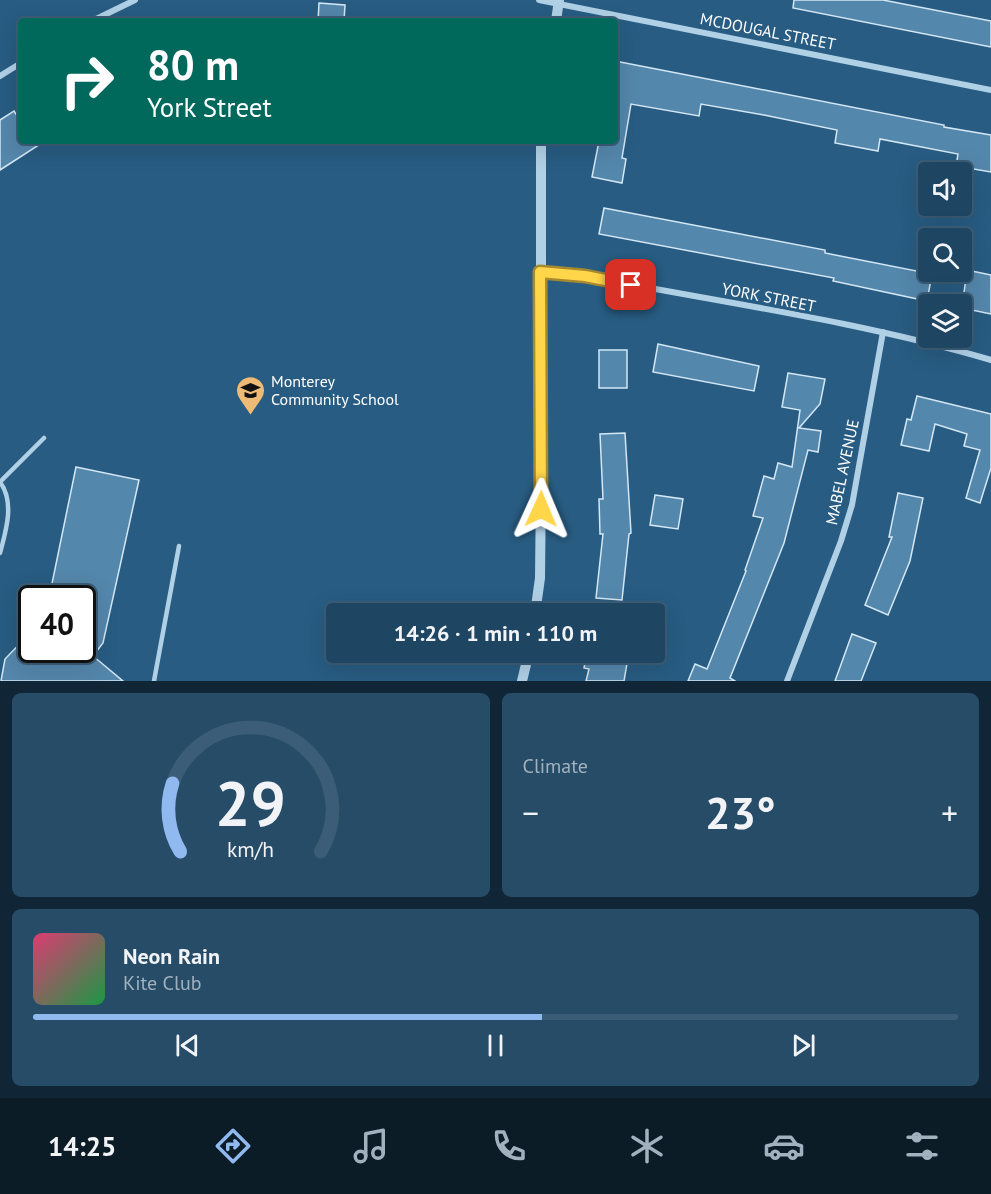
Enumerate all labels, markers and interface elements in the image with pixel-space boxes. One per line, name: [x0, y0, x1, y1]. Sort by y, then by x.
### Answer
street label: MCDOUGAL STREET: [699, 8, 838, 54]
text: 80 m: [147, 37, 239, 92]
icon: right: [48, 42, 126, 120]
text: York Street: [147, 90, 272, 124]
map controls: [918, 162, 972, 348]
button: sound: [918, 162, 972, 216]
button: search: [918, 228, 972, 282]
pin: [605, 259, 656, 310]
icon: arrive: [614, 268, 647, 301]
street label: YORK STREET: [720, 278, 818, 316]
button: layers: [918, 294, 972, 348]
place label: Monterey Community School: [271, 371, 399, 409]
school or university icon: Monterey Community School: [234, 374, 266, 416]
street label: MABEL AVENUE: [821, 417, 863, 527]
position arrow: [509, 477, 573, 541]
speed limit sign: 40: [18, 585, 96, 663]
text: 14:26 · 1 min · 110 m: [394, 619, 597, 647]
text: Climate: [523, 753, 588, 779]
text: 29: [215, 762, 286, 843]
text: 23°: [705, 783, 776, 841]
text: −: [523, 791, 539, 834]
text: +: [941, 791, 958, 834]
text: km/h: [227, 835, 274, 863]
text: Neon Rain: [123, 942, 220, 970]
text: Kite Club: [123, 970, 201, 996]
icon: previous: [171, 1029, 204, 1062]
icon: pause: [479, 1029, 512, 1062]
icon: next: [787, 1029, 820, 1062]
icon: directions: [212, 1125, 254, 1167]
icon: music: [350, 1125, 392, 1167]
icon: phone: [488, 1125, 530, 1167]
icon: climate: [626, 1125, 668, 1167]
icon: car: [763, 1125, 805, 1167]
icon: filters: [901, 1125, 943, 1167]
text: 14:25: [48, 1129, 116, 1163]

